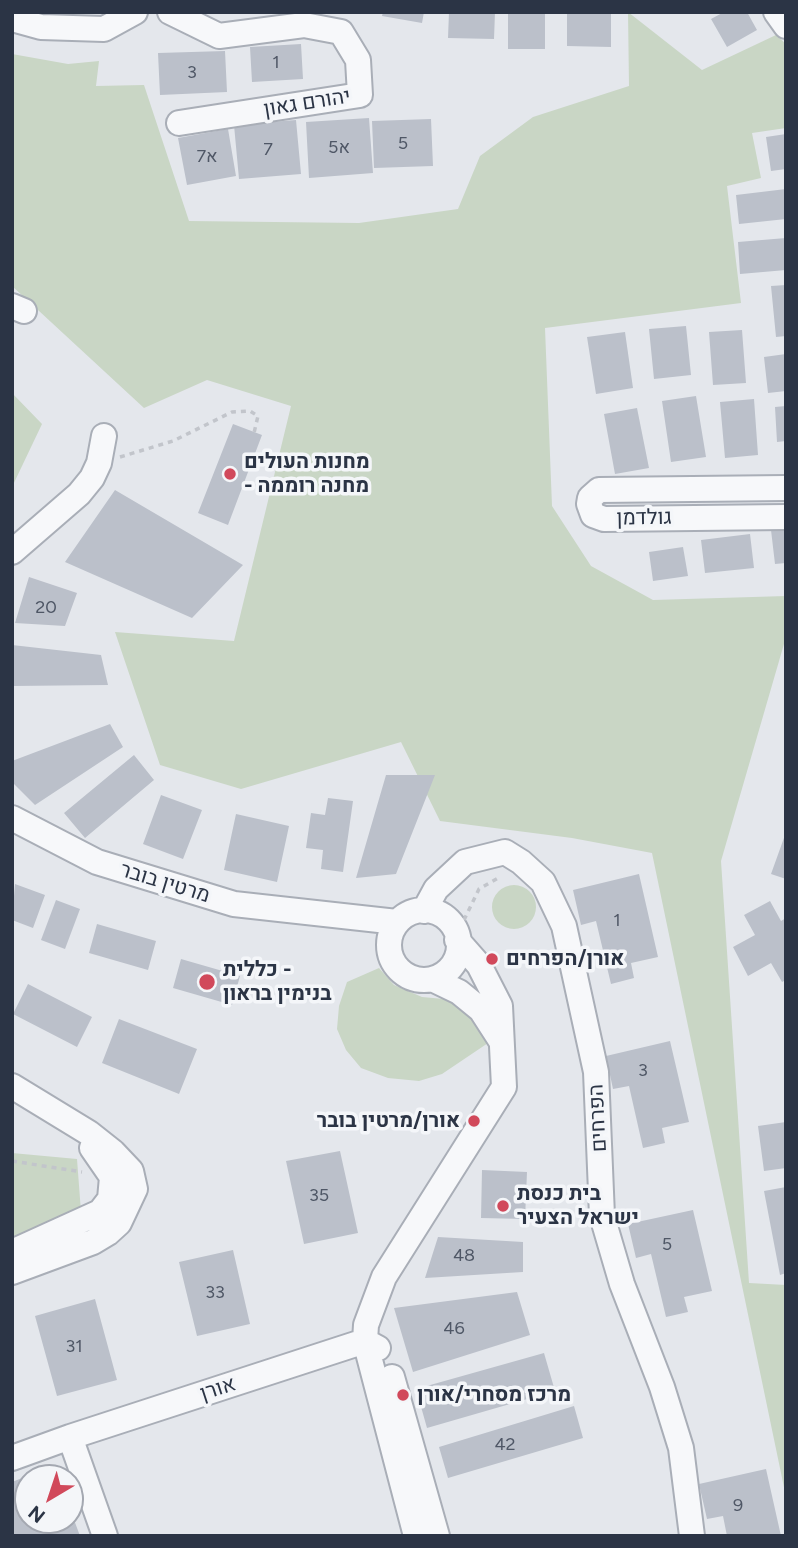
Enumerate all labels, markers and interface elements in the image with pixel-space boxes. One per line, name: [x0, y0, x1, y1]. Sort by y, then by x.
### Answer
house number: 1: [272, 52, 280, 74]
house number: 3: [187, 62, 197, 84]
street label: יהורם גאון: [262, 84, 352, 122]
house number: 5: [398, 133, 408, 155]
house number: 5א: [328, 137, 350, 159]
house number: 7: [263, 139, 273, 161]
house number: 7א: [196, 146, 218, 168]
place label: מחנות העולים - מחנה רוממה: [244, 449, 370, 499]
marker: מחנות העולים - מחנה רוממה: [222, 466, 238, 482]
street label: גולדמן: [616, 505, 672, 531]
house number: 20: [35, 597, 57, 619]
street label: מרטין בובר: [117, 857, 213, 909]
house number: 1: [613, 910, 621, 932]
place label: אורן/הפרחים: [506, 946, 624, 972]
marker: אורן/הפרחים: [484, 951, 500, 967]
place label: כללית - בנימין בראון: [223, 957, 332, 1007]
marker: כללית - בנימין בראון: [197, 972, 217, 992]
house number: 3: [638, 1060, 648, 1082]
street label: הפרחים: [584, 1083, 612, 1153]
place label: אורן/מרטין בובר: [317, 1108, 460, 1134]
marker: אורן/מרטין בובר: [466, 1113, 482, 1129]
place label: בית כנסת ישראל הצעיר: [517, 1181, 639, 1231]
house number: 35: [309, 1185, 329, 1207]
marker: בית כנסת ישראל הצעיר: [495, 1198, 511, 1214]
house number: 5: [662, 1234, 672, 1256]
house number: 48: [453, 1245, 475, 1267]
house number: 33: [205, 1282, 225, 1304]
house number: 46: [443, 1318, 465, 1340]
house number: 31: [65, 1336, 83, 1358]
street label: אורן: [197, 1371, 239, 1407]
place label: מרכז מסחרי/אורן: [417, 1382, 571, 1408]
marker: מרכז מסחרי/אורן: [395, 1387, 411, 1403]
house number: 42: [494, 1434, 516, 1456]
north arrow: [14, 1464, 84, 1534]
house number: 9: [733, 1495, 743, 1517]
text: N: [24, 1501, 50, 1528]

